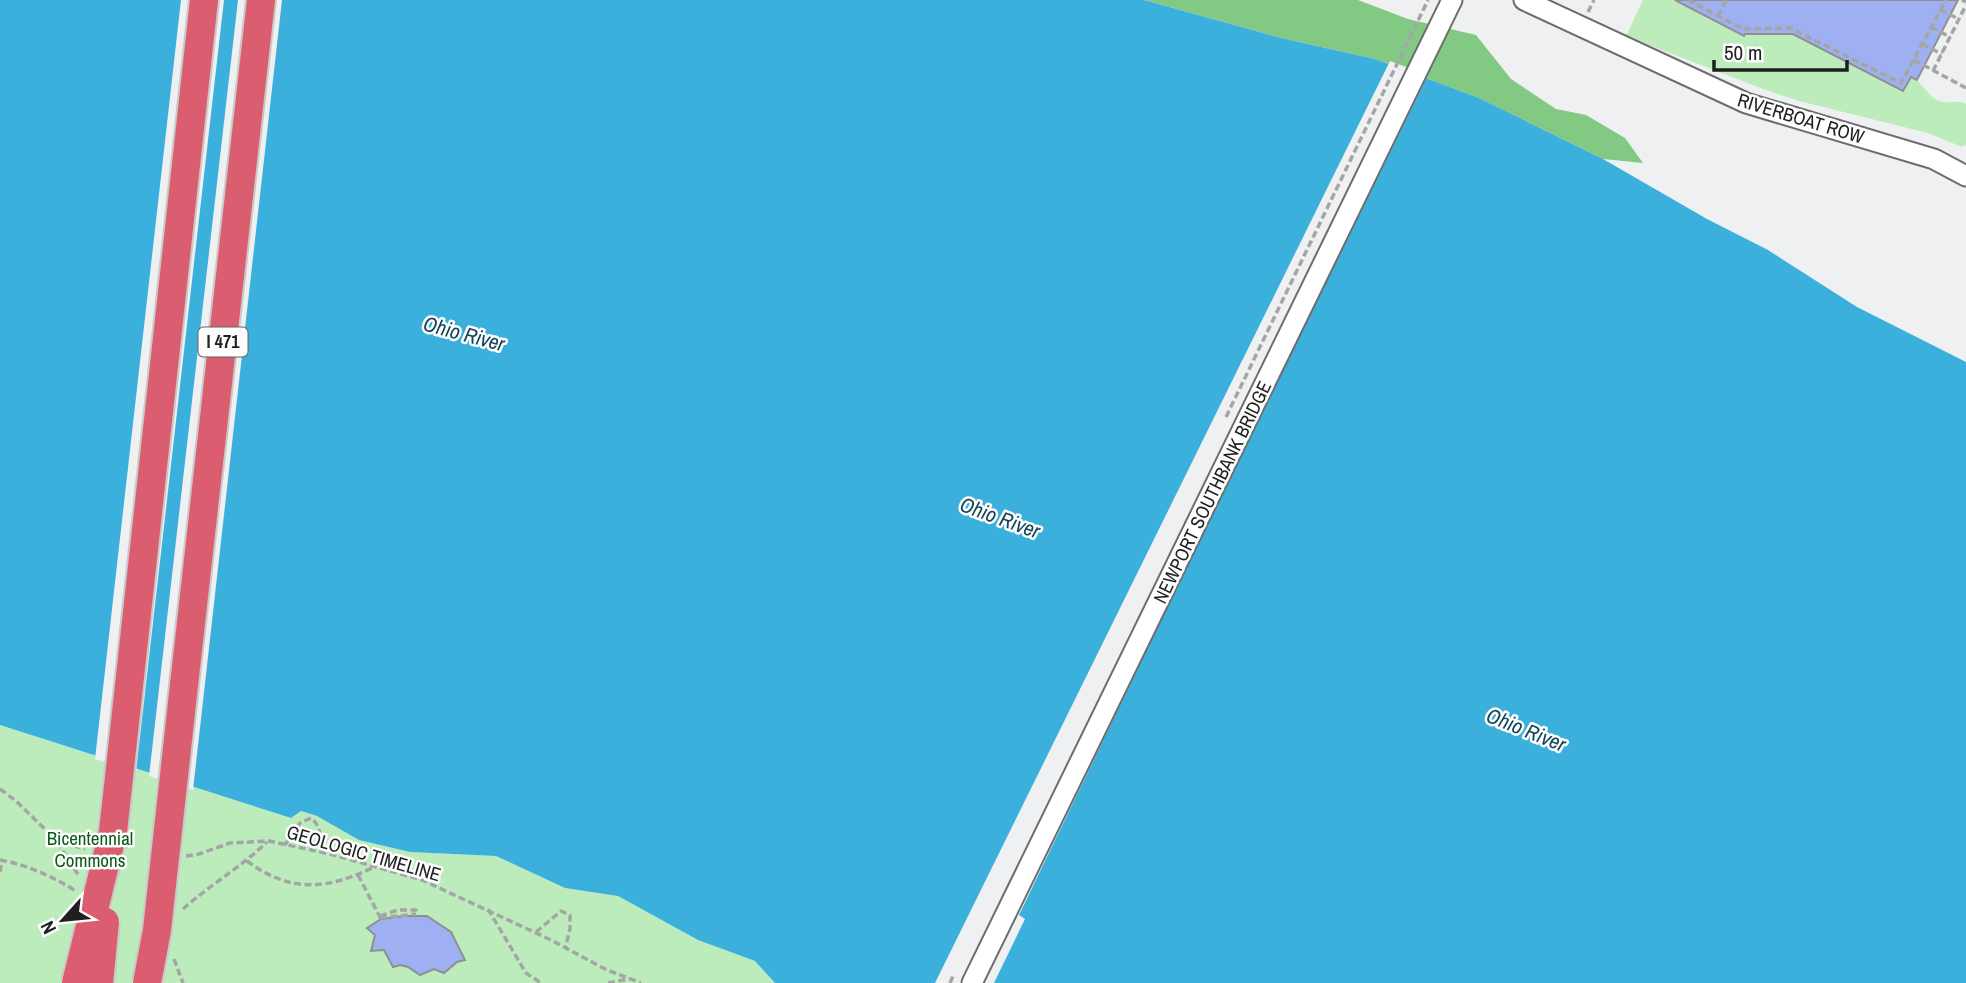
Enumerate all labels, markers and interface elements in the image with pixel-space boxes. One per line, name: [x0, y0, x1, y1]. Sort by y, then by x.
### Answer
scale bar: [1714, 28, 1847, 72]
text: 50 m: [1724, 38, 1762, 67]
street label: RIVERBOAT ROW: [1735, 86, 1868, 150]
water label: Ohio River: [420, 309, 509, 359]
road number: I 471: [198, 328, 248, 356]
street label: NEWPORT SOUTHBANK BRIDGE: [1147, 376, 1277, 608]
water label: Ohio River: [956, 490, 1045, 546]
water label: Ohio River: [1482, 700, 1571, 759]
street label: GEOLOGIC TIMELINE: [284, 819, 444, 887]
park label: Bicentennial Commons: [47, 825, 133, 873]
north arrow: [28, 885, 98, 955]
text: N: [34, 917, 62, 939]

